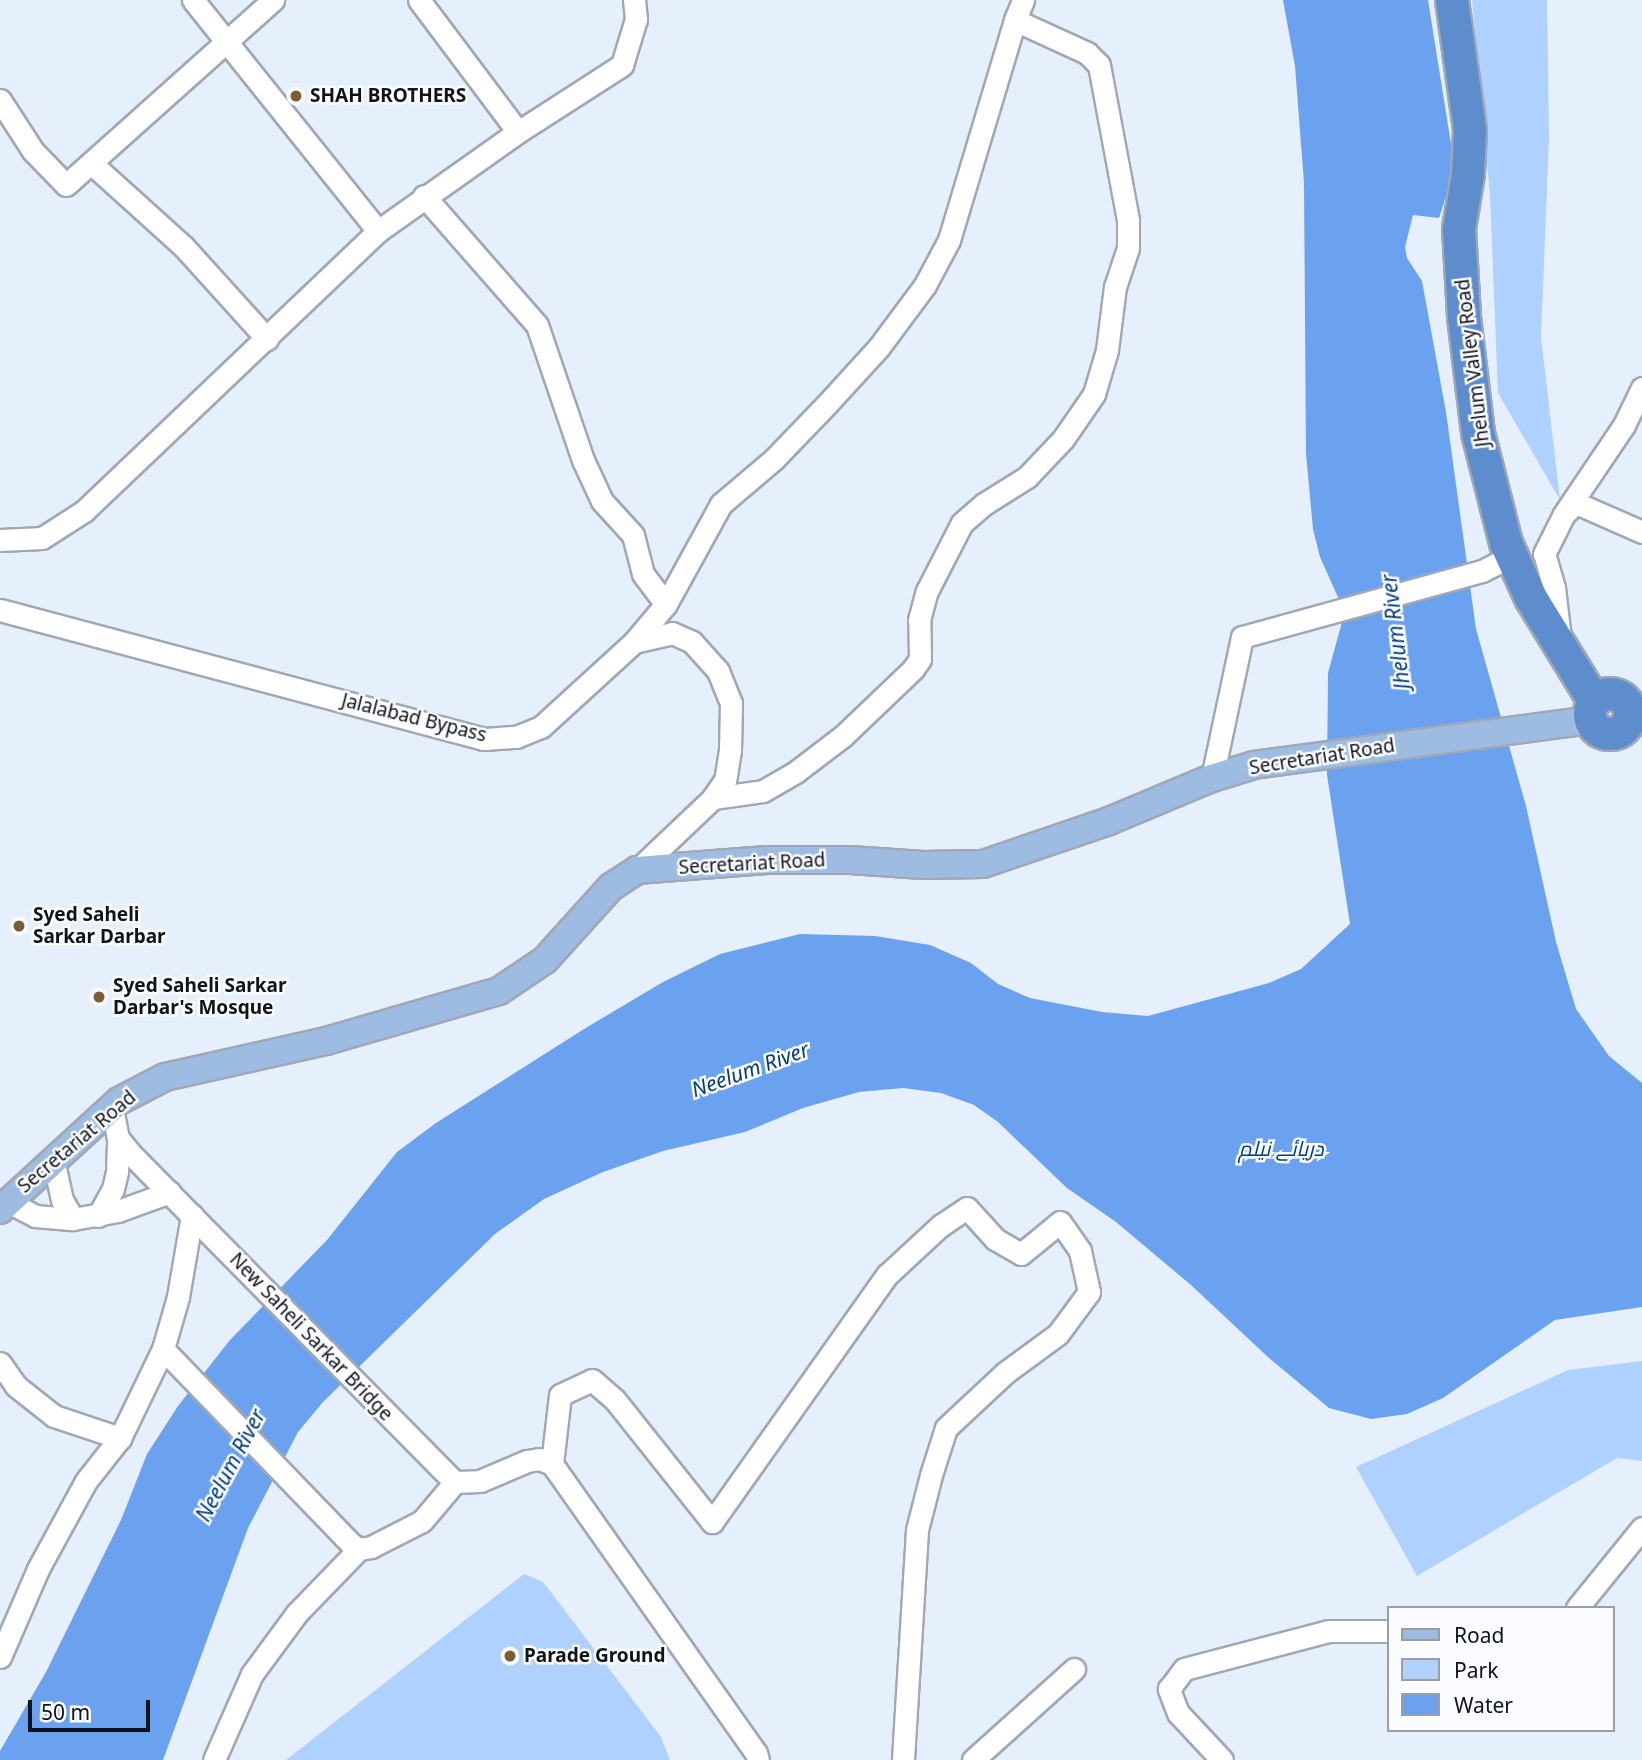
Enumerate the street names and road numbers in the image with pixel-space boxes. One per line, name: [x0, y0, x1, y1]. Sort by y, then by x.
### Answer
street label: Jhelum Valley Road: [1451, 278, 1495, 448]
street label: Jalalabad Bypass: [339, 689, 489, 747]
street label: Secretariat Road: [1248, 734, 1396, 780]
street label: Secretariat Road: [678, 849, 826, 879]
street label: Secretariat Road: [13, 1086, 141, 1198]
street label: New Saheli Sarkar Bridge: [225, 1248, 397, 1426]

